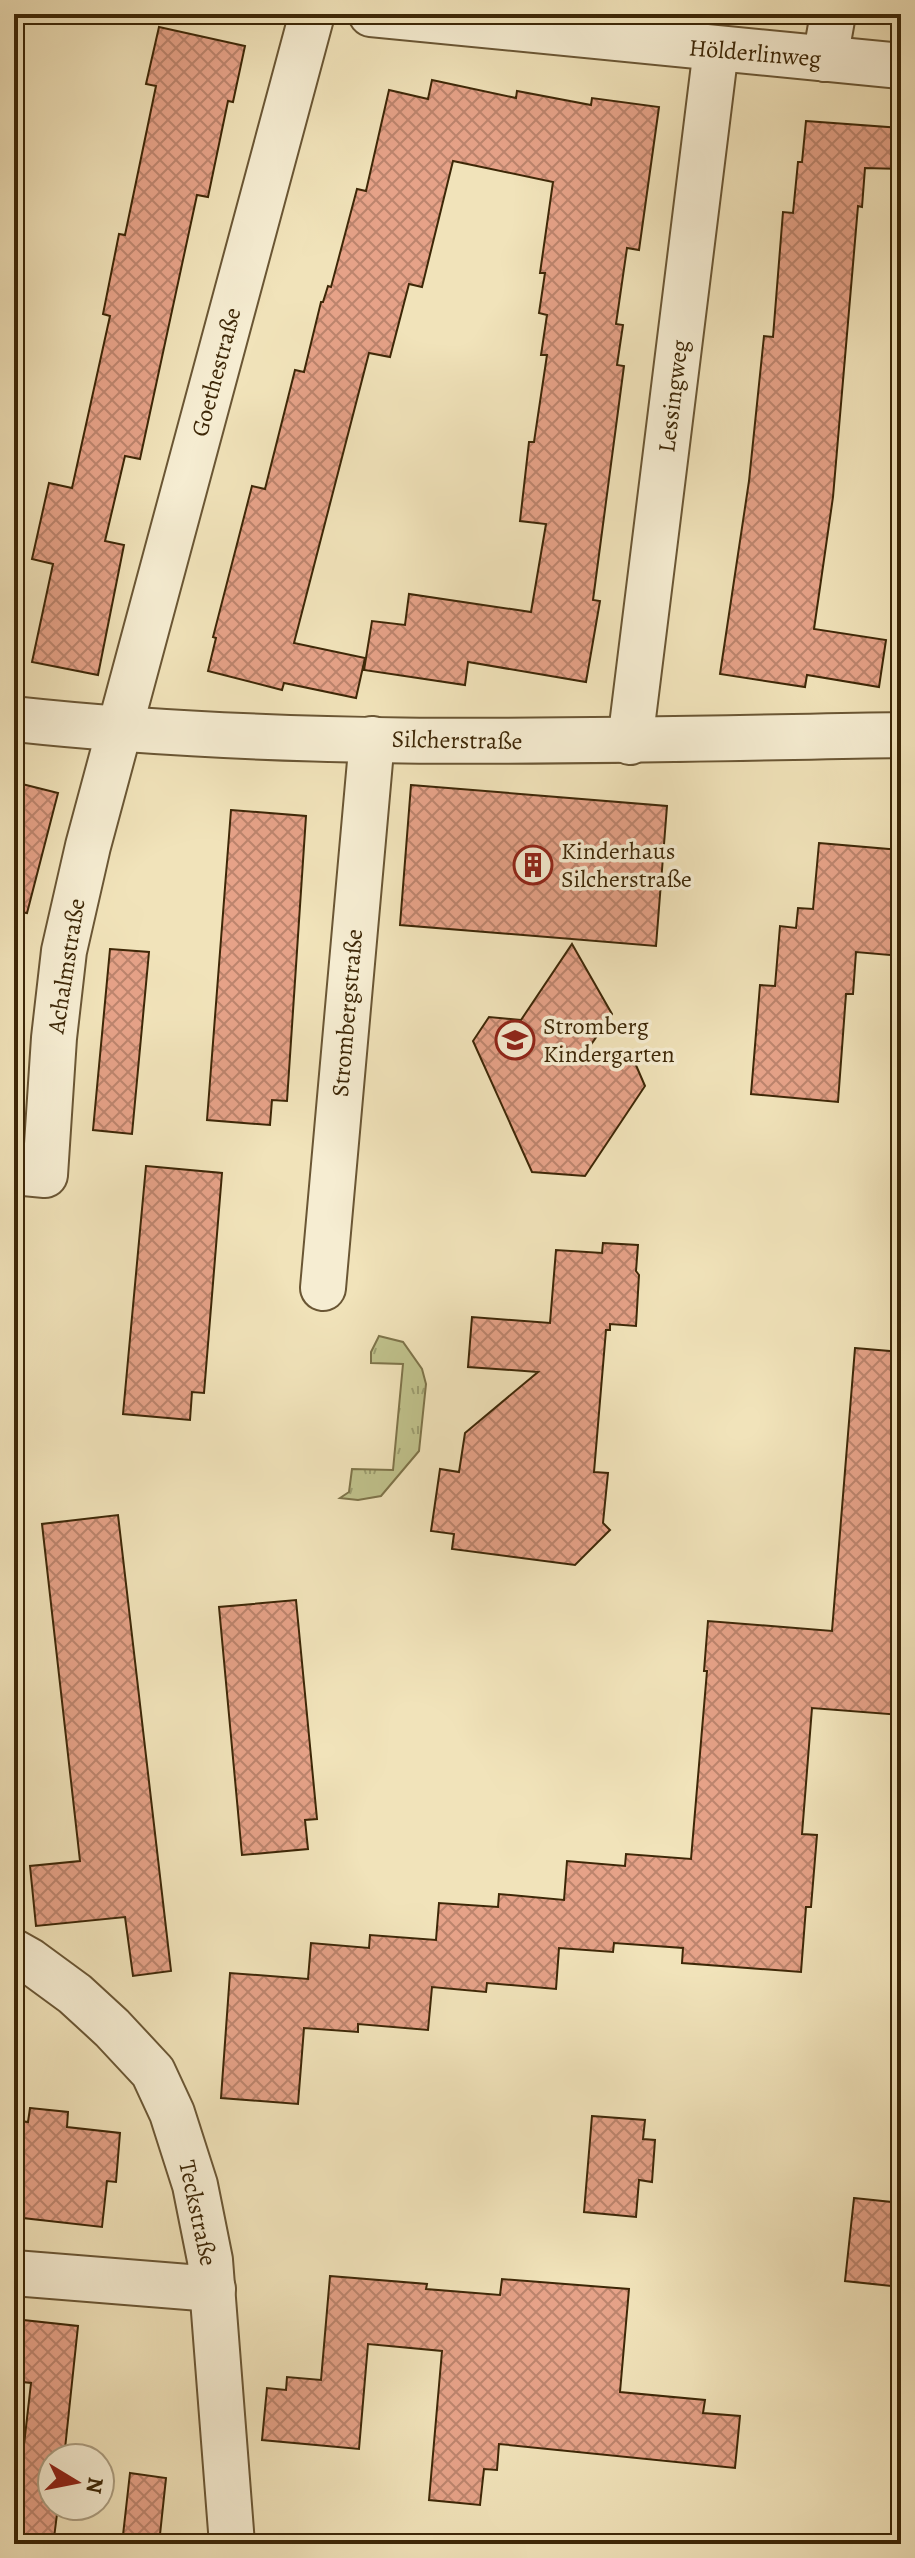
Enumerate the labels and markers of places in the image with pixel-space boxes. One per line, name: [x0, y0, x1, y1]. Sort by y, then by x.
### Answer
place label: Kinderhaus Silcherstraße: [561, 835, 692, 895]
building icon: Kinderhaus Silcherstraße: [512, 844, 554, 886]
place label: Stromberg Kindergarten: [543, 1010, 675, 1070]
school or university icon: Stromberg Kindergarten: [494, 1019, 536, 1061]

